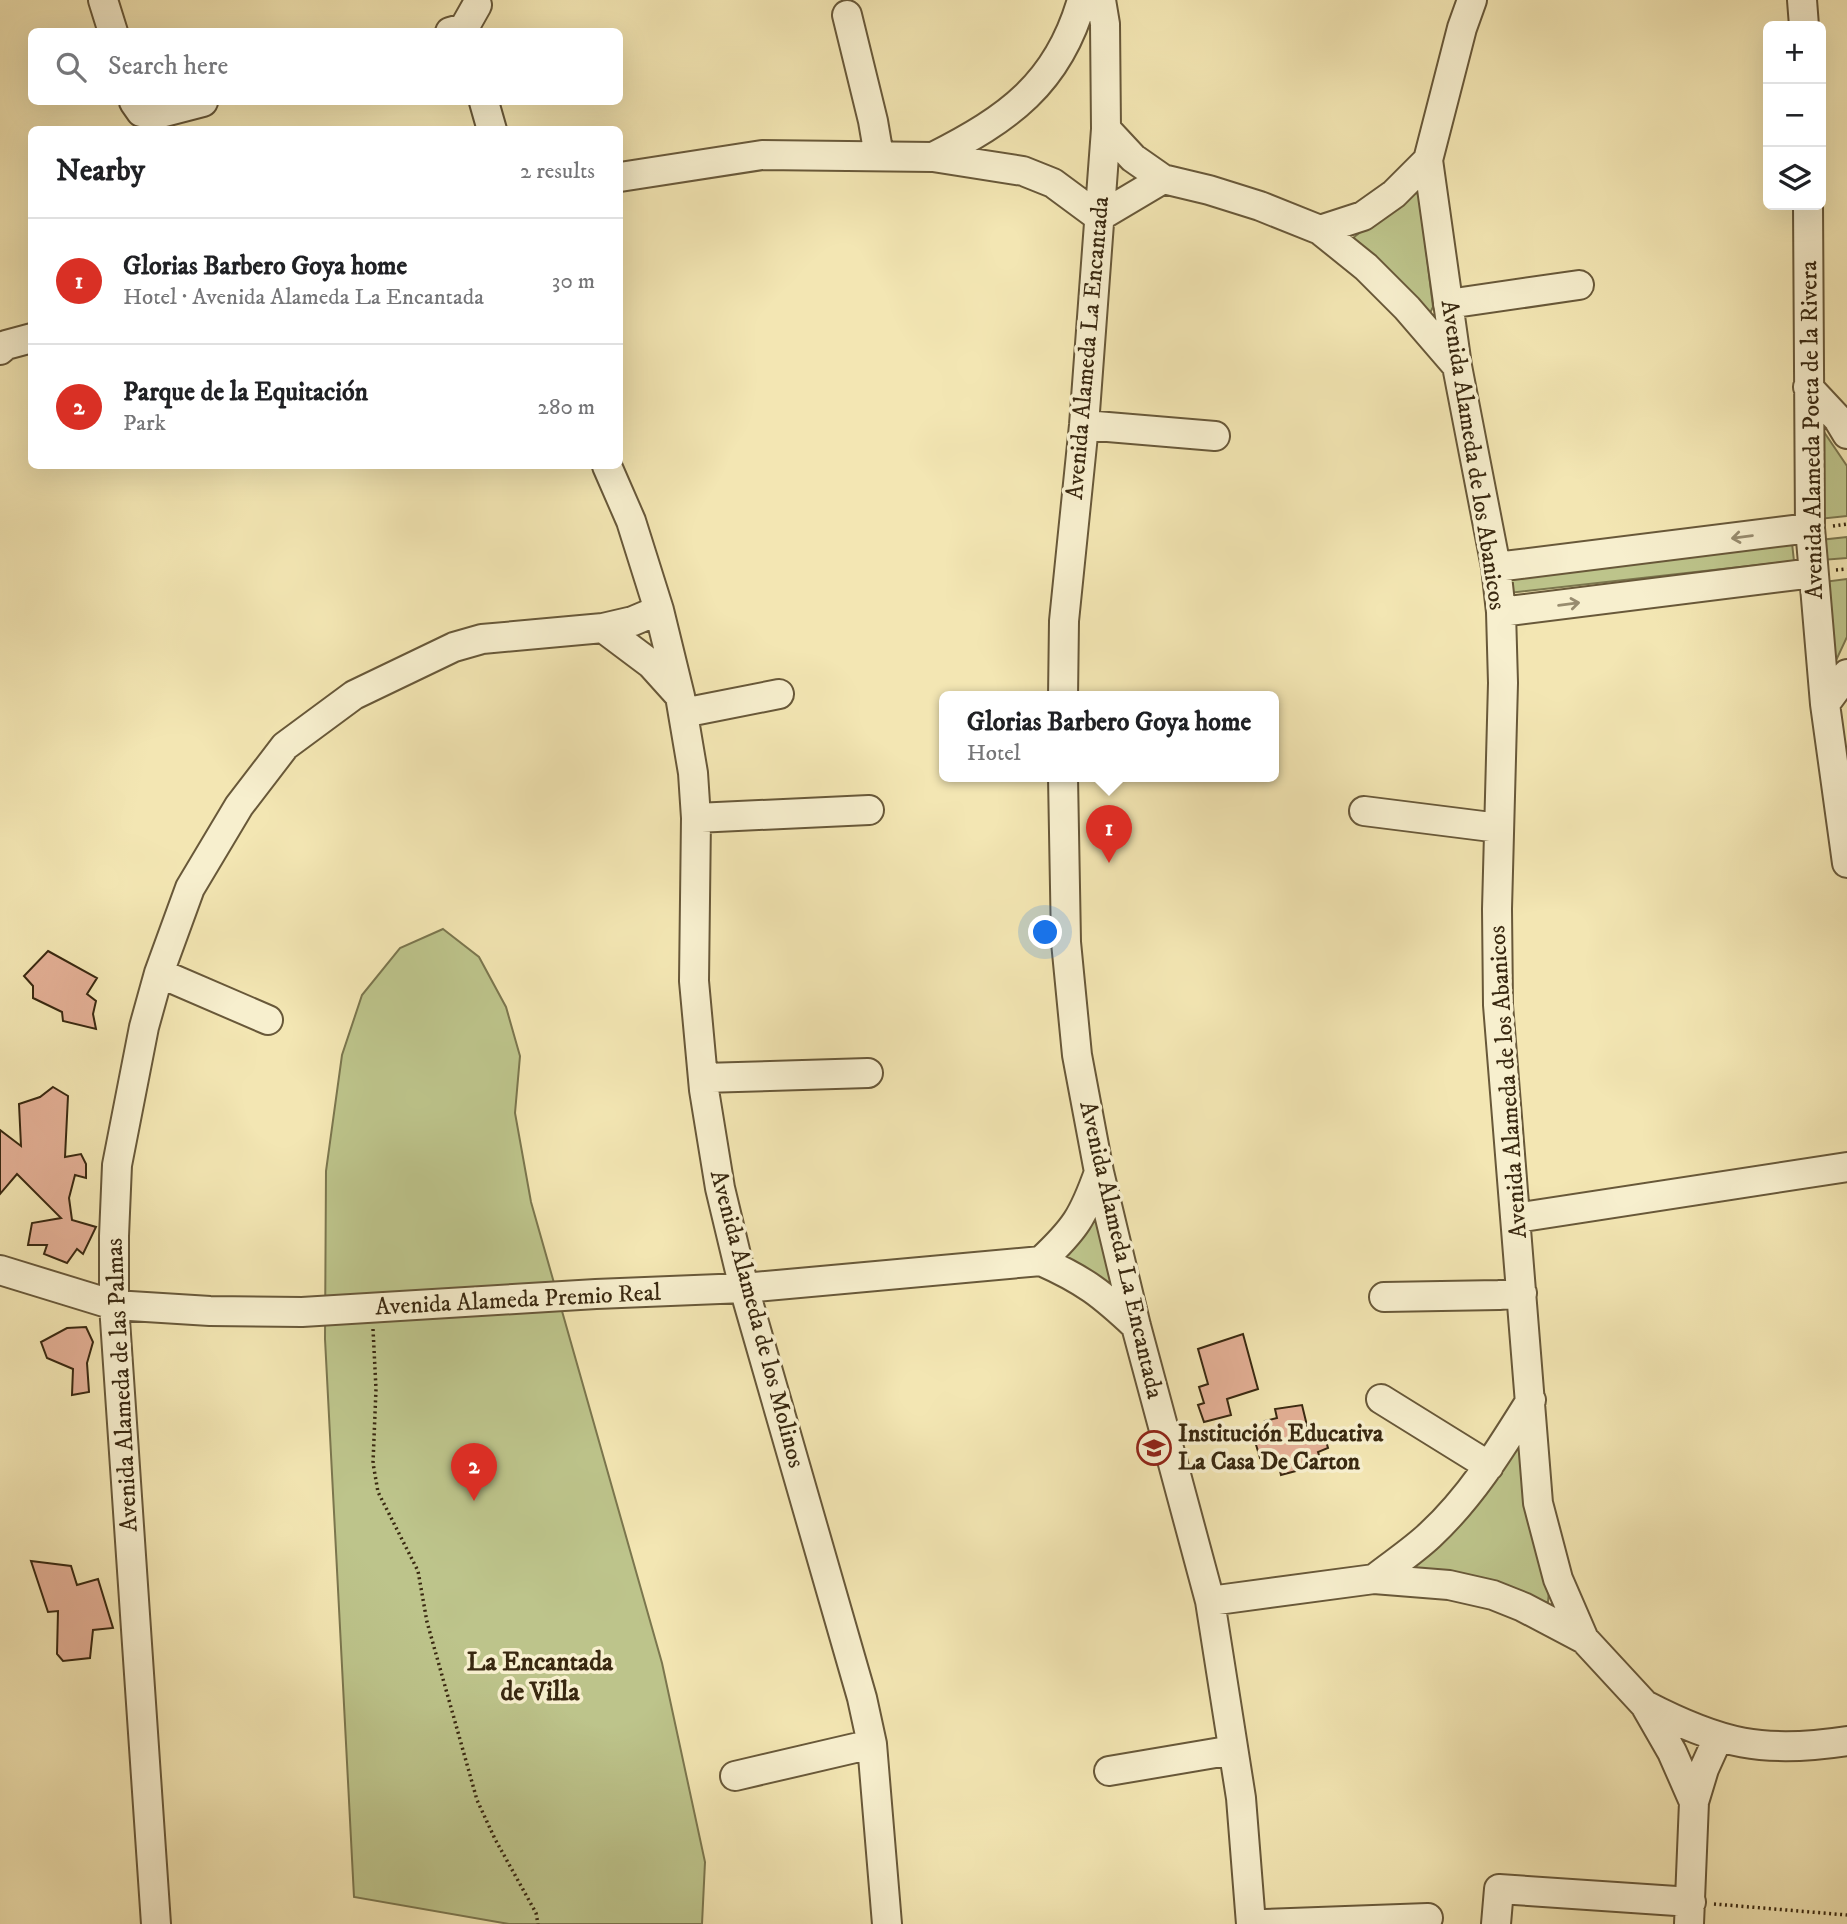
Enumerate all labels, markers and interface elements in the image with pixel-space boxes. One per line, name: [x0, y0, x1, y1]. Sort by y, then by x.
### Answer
map controls: [1763, 21, 1826, 210]
button: +: [1763, 21, 1826, 84]
search box: [28, 28, 623, 105]
icon: search: [52, 48, 90, 86]
text: Search here: [108, 50, 228, 83]
button: −: [1763, 84, 1826, 147]
button: layers: [1763, 147, 1826, 210]
text: Nearby: [56, 153, 145, 190]
text: 2 results: [520, 157, 595, 186]
street label: Avenida Alameda La Encantada: [1060, 194, 1116, 501]
text: Glorias Barbero Goya home: [123, 250, 407, 283]
street label: Avenida Alameda Poeta de la Rivera: [1794, 260, 1830, 600]
text: 1: [75, 267, 83, 296]
text: 30 m: [552, 267, 595, 296]
text: Hotel · Avenida Alameda La Encantada: [123, 283, 484, 312]
street label: Avenida Alameda de los Abanicos: [1434, 298, 1512, 612]
text: Parque de la Equitación: [123, 376, 368, 409]
text: 2: [73, 393, 85, 422]
text: 280 m: [538, 393, 595, 422]
text: Park: [123, 409, 166, 438]
one-way arrow: [1731, 530, 1754, 543]
one-way arrow: [1557, 597, 1580, 610]
popup: [939, 691, 1279, 782]
text: Glorias Barbero Goya home: [967, 706, 1251, 739]
text: Hotel: [967, 739, 1021, 768]
pin: 1: [1086, 805, 1132, 863]
your location: [1028, 915, 1062, 949]
street label: Avenida Alameda de los Abanicos: [1482, 924, 1534, 1240]
street label: Avenida Alameda La Encantada: [1072, 1098, 1170, 1402]
street label: Avenida Alameda de los Molinos: [703, 1167, 811, 1471]
street label: Avenida Alameda de las Palmas: [99, 1237, 145, 1533]
street label: Avenida Alameda Premio Real: [374, 1277, 662, 1322]
place label: Institución Educativa La Casa De Carton: [1178, 1419, 1384, 1477]
school or university icon: Institución Educativa La Casa De Carton: [1135, 1429, 1173, 1467]
pin: 2: [451, 1443, 497, 1501]
district label: La Encantada de Villa: [467, 1646, 614, 1709]

